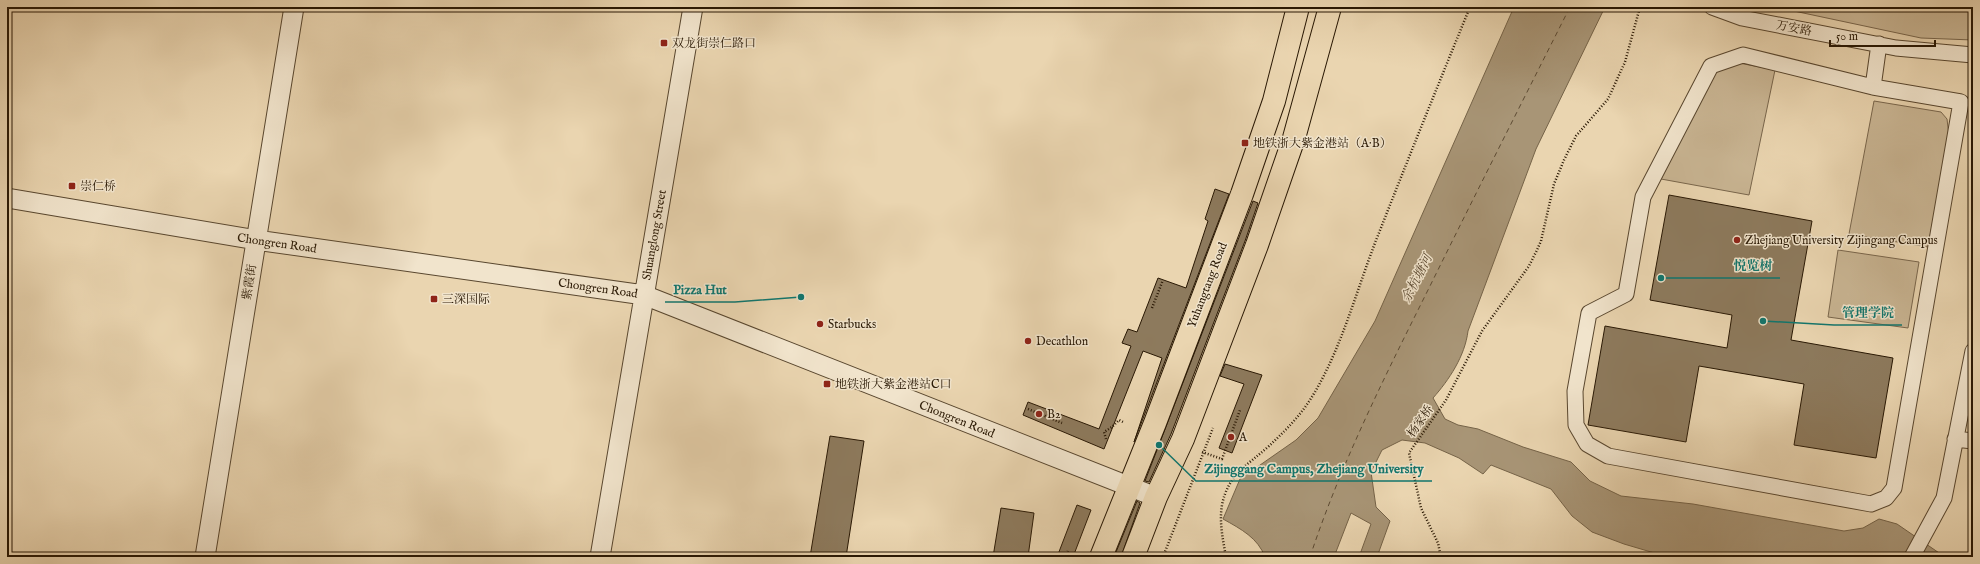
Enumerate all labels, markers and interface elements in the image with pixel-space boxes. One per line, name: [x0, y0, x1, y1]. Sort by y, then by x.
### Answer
street label: 万安路: [1775, 18, 1813, 39]
scale bar: [1830, 22, 1935, 48]
text: 50 m: [1836, 29, 1858, 44]
place label: 双龙街崇仁路口: [672, 36, 756, 51]
marker: 双龙街崇仁路口: [659, 38, 669, 48]
place label: 地铁浙大紫金港站（A·B）: [1253, 136, 1392, 151]
marker: 地铁浙大紫金港站（A·B）: [1240, 138, 1250, 148]
place label: 崇仁桥: [80, 179, 116, 194]
marker: 崇仁桥: [67, 181, 77, 191]
street label: Shuanglong Street: [639, 189, 670, 282]
street label: Chongren Road: [236, 230, 318, 257]
place label: Zhejiang University Zijingang Campus: [1745, 233, 1938, 249]
marker: Zhejiang University Zijingang Campus: [1732, 235, 1742, 245]
street label: Yuhangtang Road: [1184, 240, 1231, 330]
water label: 余杭塘河: [1398, 250, 1438, 306]
callout: 悦览树: [1725, 253, 1780, 278]
text: 悦览树: [1733, 258, 1773, 275]
street label: 紫霞街: [239, 262, 260, 301]
street label: Chongren Road: [557, 275, 639, 302]
callout: Pizza Hut: [665, 277, 735, 302]
text: Pizza Hut: [673, 282, 727, 299]
place label: 三深国际: [442, 292, 490, 307]
marker: 三深国际: [429, 294, 439, 304]
callout: 管理学院: [1834, 300, 1902, 325]
text: 管理学院: [1842, 305, 1894, 322]
place label: Starbucks: [828, 317, 876, 332]
marker: Starbucks: [815, 319, 825, 329]
place label: Decathlon: [1036, 334, 1089, 349]
marker: Decathlon: [1023, 336, 1033, 346]
place label: 地铁浙大紫金港站C口: [835, 377, 952, 392]
marker: 地铁浙大紫金港站C口: [822, 379, 832, 389]
street label: Chongren Road: [917, 397, 997, 442]
street label: 杨家桥: [1404, 402, 1437, 440]
place label: B2: [1047, 407, 1061, 422]
marker: B2: [1034, 409, 1044, 419]
place label: A: [1238, 430, 1248, 445]
marker: A: [1226, 432, 1236, 442]
callout: Zijinggang Campus, Zhejiang University: [1196, 456, 1432, 481]
text: Zijinggang Campus, Zhejiang University: [1204, 461, 1424, 478]

